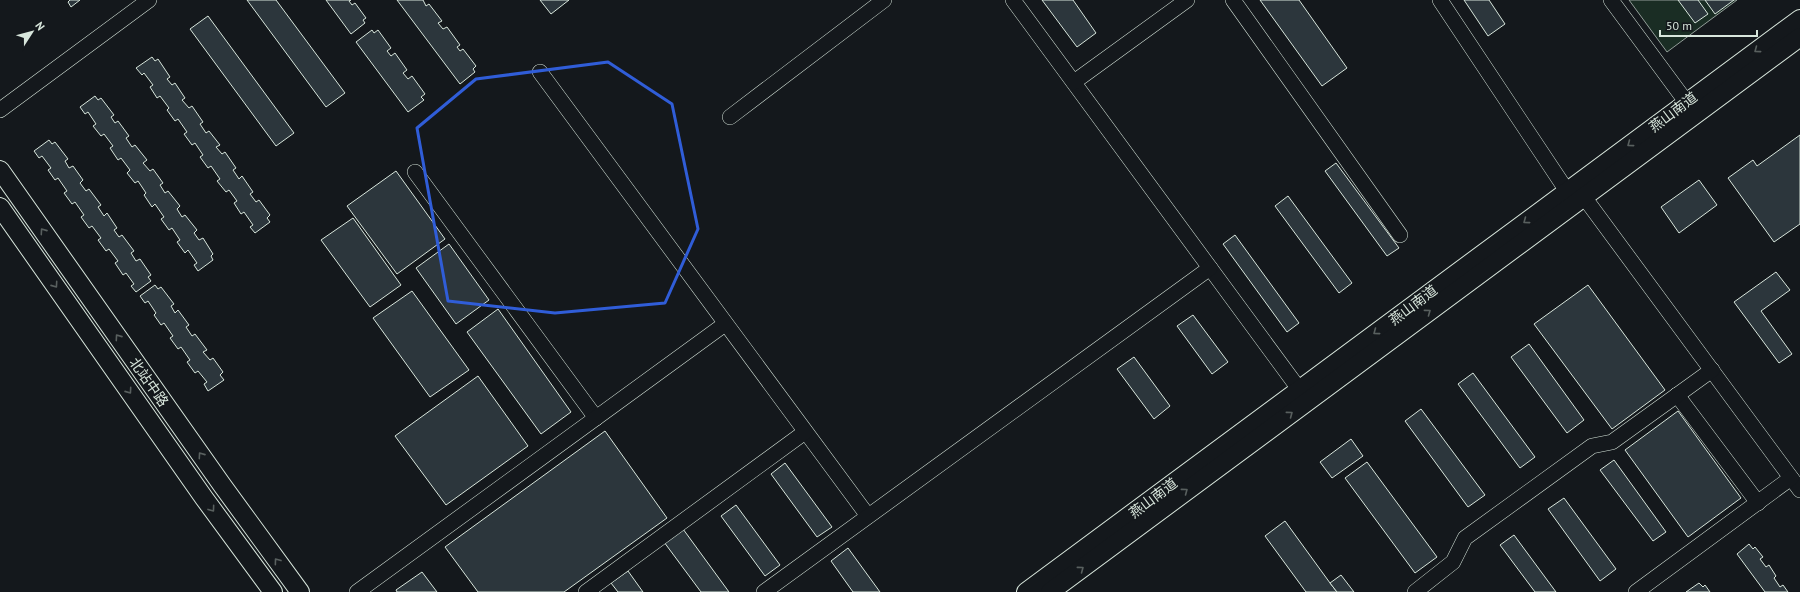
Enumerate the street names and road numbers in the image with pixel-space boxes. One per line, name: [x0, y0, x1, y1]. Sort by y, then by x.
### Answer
street label: 燕山南道: [1645, 88, 1701, 136]
street label: 燕山南道: [1385, 281, 1441, 329]
street label: 北站中路: [126, 354, 172, 410]
street label: 燕山南道: [1125, 474, 1181, 522]

